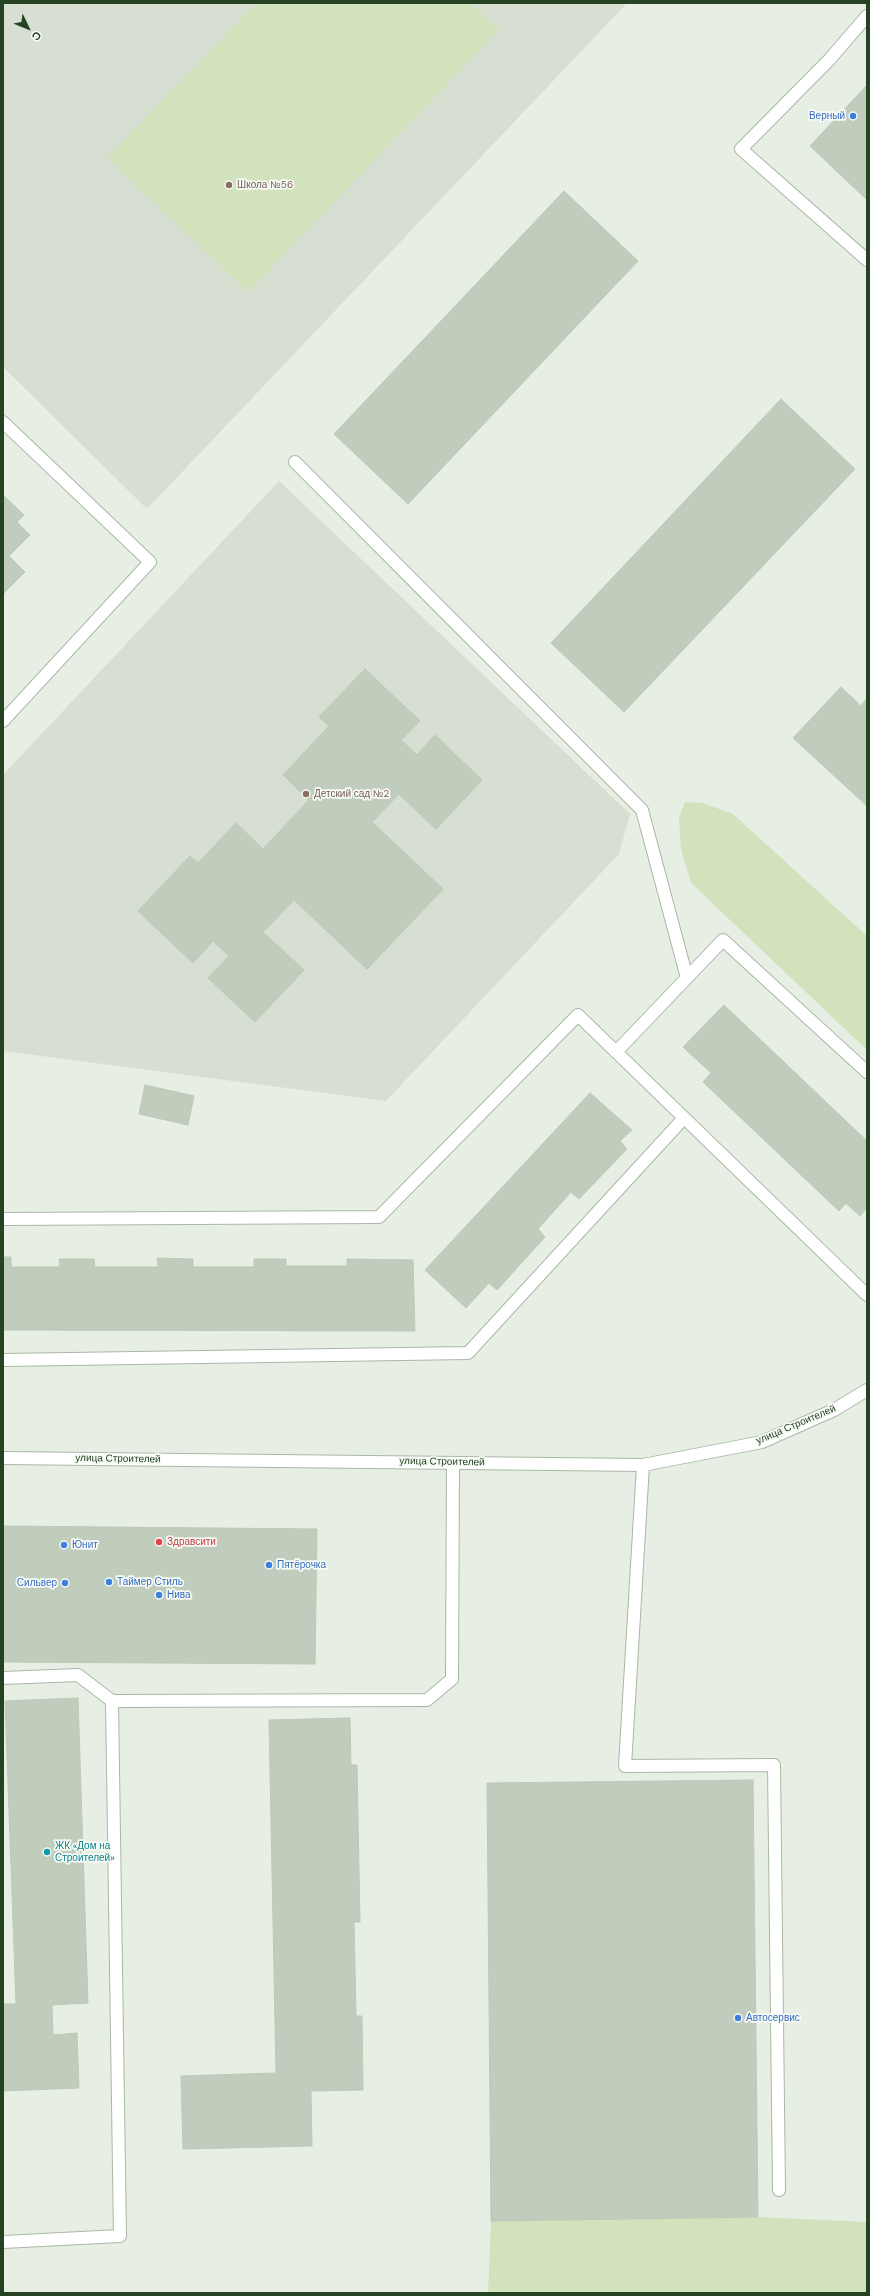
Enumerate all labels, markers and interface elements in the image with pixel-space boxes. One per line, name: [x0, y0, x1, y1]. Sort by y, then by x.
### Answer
north arrow: [8, 8, 48, 48]
text: С: [29, 28, 45, 44]
place label: Верный: [809, 110, 845, 122]
marker: Верный: [848, 111, 858, 121]
place label: Школа №56: [237, 179, 293, 191]
marker: Школа №56: [224, 180, 234, 190]
place label: Детский сад №2: [314, 788, 389, 800]
marker: Детский сад №2: [301, 789, 311, 799]
street label: улица Строителей: [754, 1403, 838, 1447]
street label: улица Строителей: [75, 1452, 161, 1466]
street label: улица Строителей: [399, 1455, 485, 1469]
place label: Здравсити: [167, 1536, 216, 1548]
marker: Здравсити: [154, 1537, 164, 1547]
place label: Юнит: [72, 1539, 98, 1551]
marker: Юнит: [59, 1540, 69, 1550]
place label: Пятёрочка: [277, 1559, 326, 1571]
marker: Пятёрочка: [264, 1560, 274, 1570]
place label: Таймер Стиль: [117, 1576, 183, 1588]
place label: Сильвер: [17, 1577, 57, 1589]
marker: Таймер Стиль: [104, 1577, 114, 1587]
marker: Сильвер: [60, 1578, 70, 1588]
place label: Нива: [167, 1589, 191, 1601]
marker: Нива: [154, 1590, 164, 1600]
place label: ЖК «Дом на Строителей»: [55, 1840, 115, 1864]
marker: ЖК «Дом на Строителей»: [42, 1847, 52, 1857]
place label: Автосервис: [746, 2012, 800, 2024]
marker: Автосервис: [733, 2013, 743, 2023]

